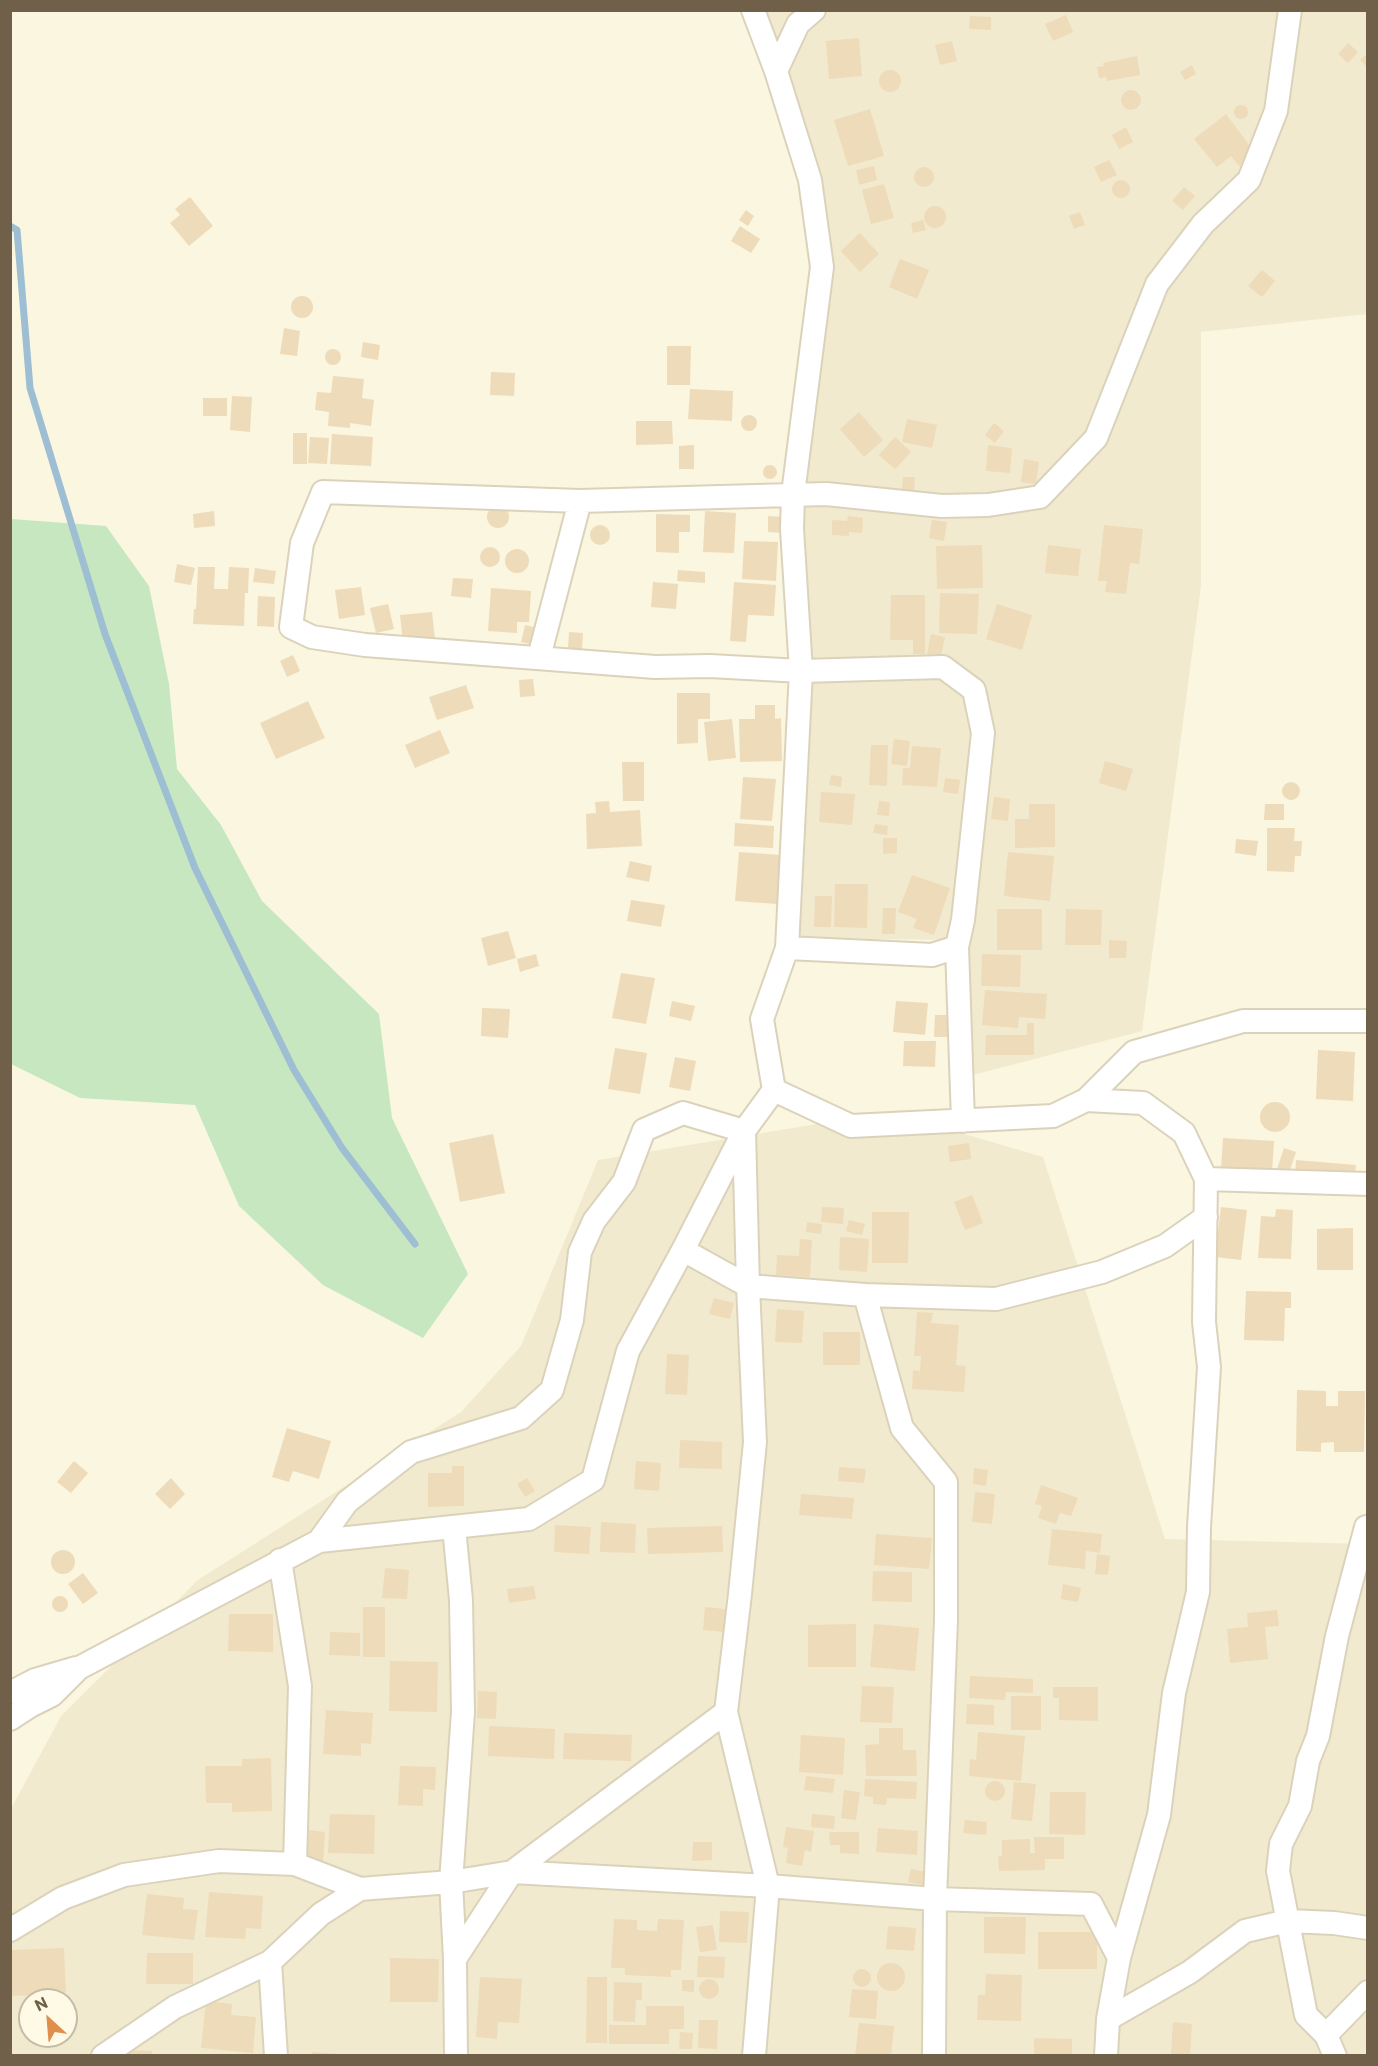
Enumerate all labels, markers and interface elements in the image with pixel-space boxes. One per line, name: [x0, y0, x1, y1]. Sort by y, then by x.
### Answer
north arrow: [18, 1988, 78, 2048]
text: N: [31, 1992, 50, 2014]

